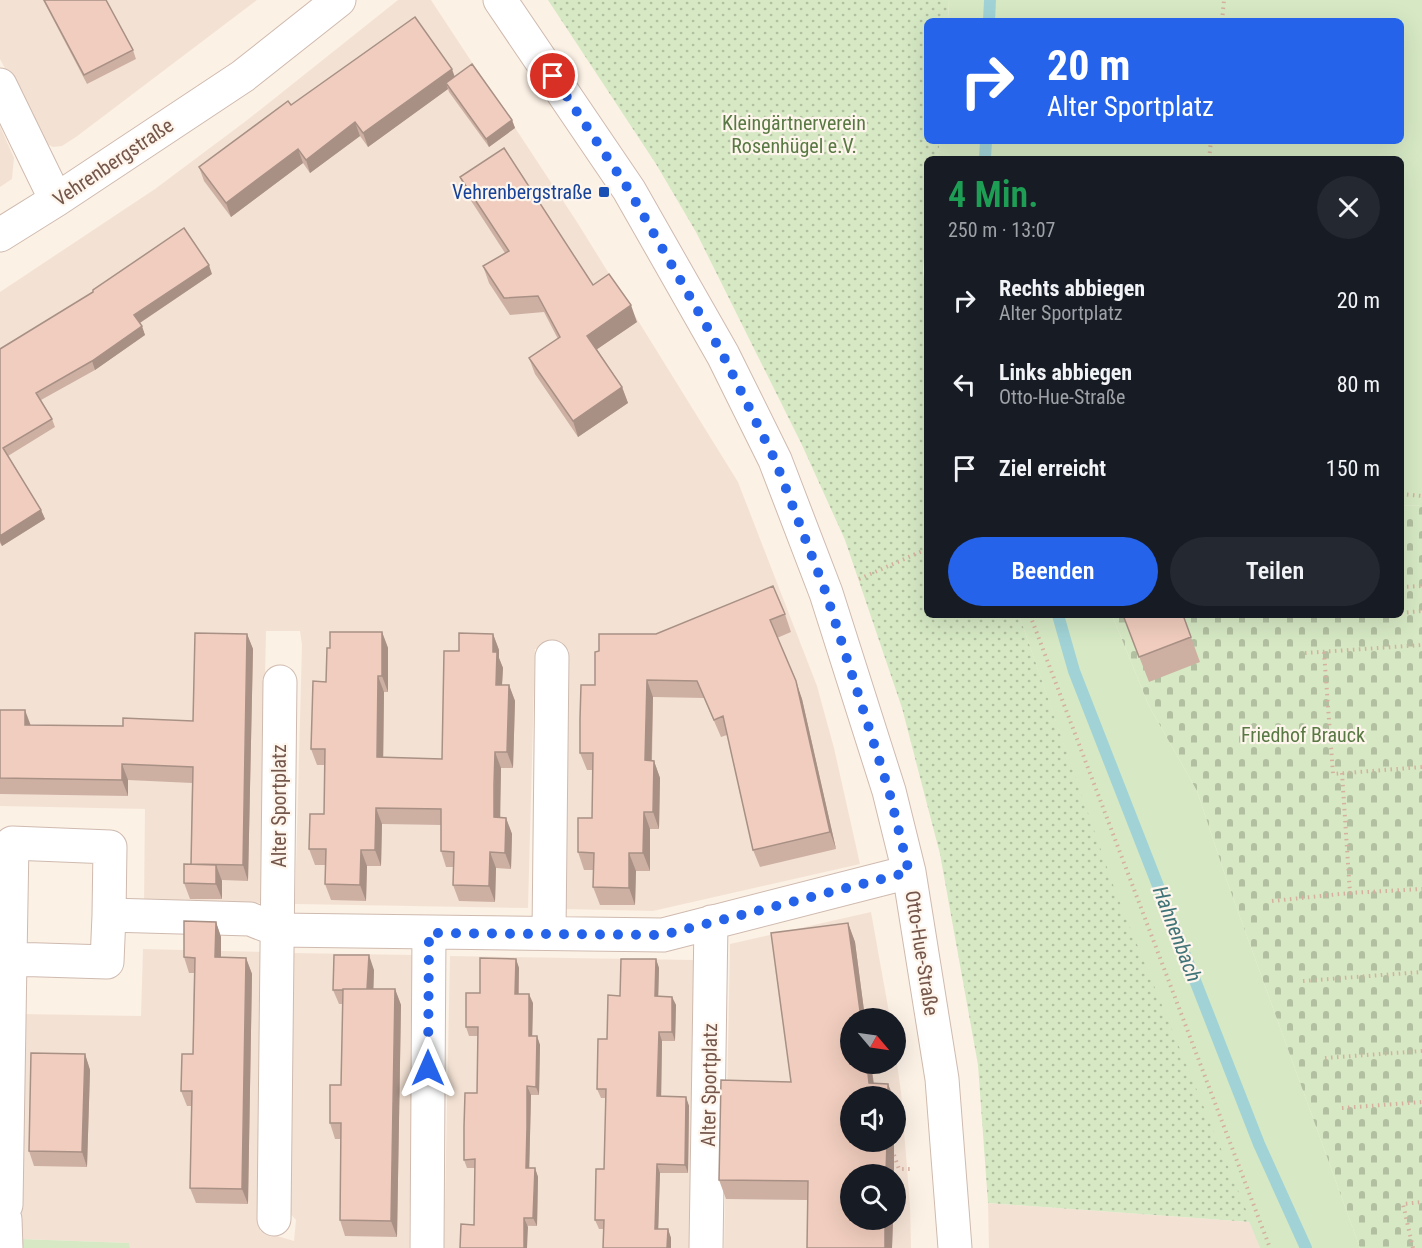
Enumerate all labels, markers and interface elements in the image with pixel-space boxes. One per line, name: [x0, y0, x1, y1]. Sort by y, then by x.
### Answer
text: 20 m: [1047, 41, 1130, 90]
icon: right: [948, 42, 1026, 120]
pin: [527, 50, 578, 101]
icon: arrive: [536, 59, 569, 92]
text: Alter Sportplatz: [1047, 91, 1214, 123]
park label: Kleingärtnerverein Rosenhügel e.V.: [722, 111, 866, 158]
street label: Vehrenbergstraße: [48, 113, 178, 211]
text: 4 Min.: [948, 174, 1038, 216]
button: close: [1317, 176, 1380, 239]
place label: Vehrenbergstraße: [452, 180, 592, 204]
marker: Vehrenbergstraße: [597, 185, 611, 199]
text: 250 m · 13:07: [948, 218, 1055, 242]
text: Rechts abbiegen: [999, 276, 1145, 301]
icon: right: [948, 284, 981, 317]
text: 20 m: [1337, 288, 1380, 313]
text: Alter Sportplatz: [999, 301, 1123, 325]
text: Links abbiegen: [999, 360, 1132, 385]
icon: left: [948, 368, 981, 401]
text: 80 m: [1337, 372, 1380, 397]
text: Otto-Hue-Straße: [999, 385, 1125, 409]
icon: arrive: [948, 452, 981, 485]
text: Ziel erreicht: [999, 456, 1106, 481]
text: 150 m: [1326, 456, 1380, 481]
button: Beenden: [948, 537, 1158, 606]
button: Teilen: [1170, 537, 1380, 606]
park label: Friedhof Brauck: [1241, 723, 1365, 747]
street label: Alter Sportplatz: [267, 744, 291, 868]
water label: Hahnenbach: [1148, 883, 1206, 985]
street label: Otto-Hue-Straße: [900, 889, 944, 1017]
north arrow: [840, 1008, 906, 1074]
map controls: [840, 1008, 906, 1230]
street label: Alter Sportplatz: [696, 1023, 722, 1147]
position arrow: [396, 1036, 460, 1100]
button: sound: [840, 1086, 906, 1152]
button: search: [840, 1164, 906, 1230]

